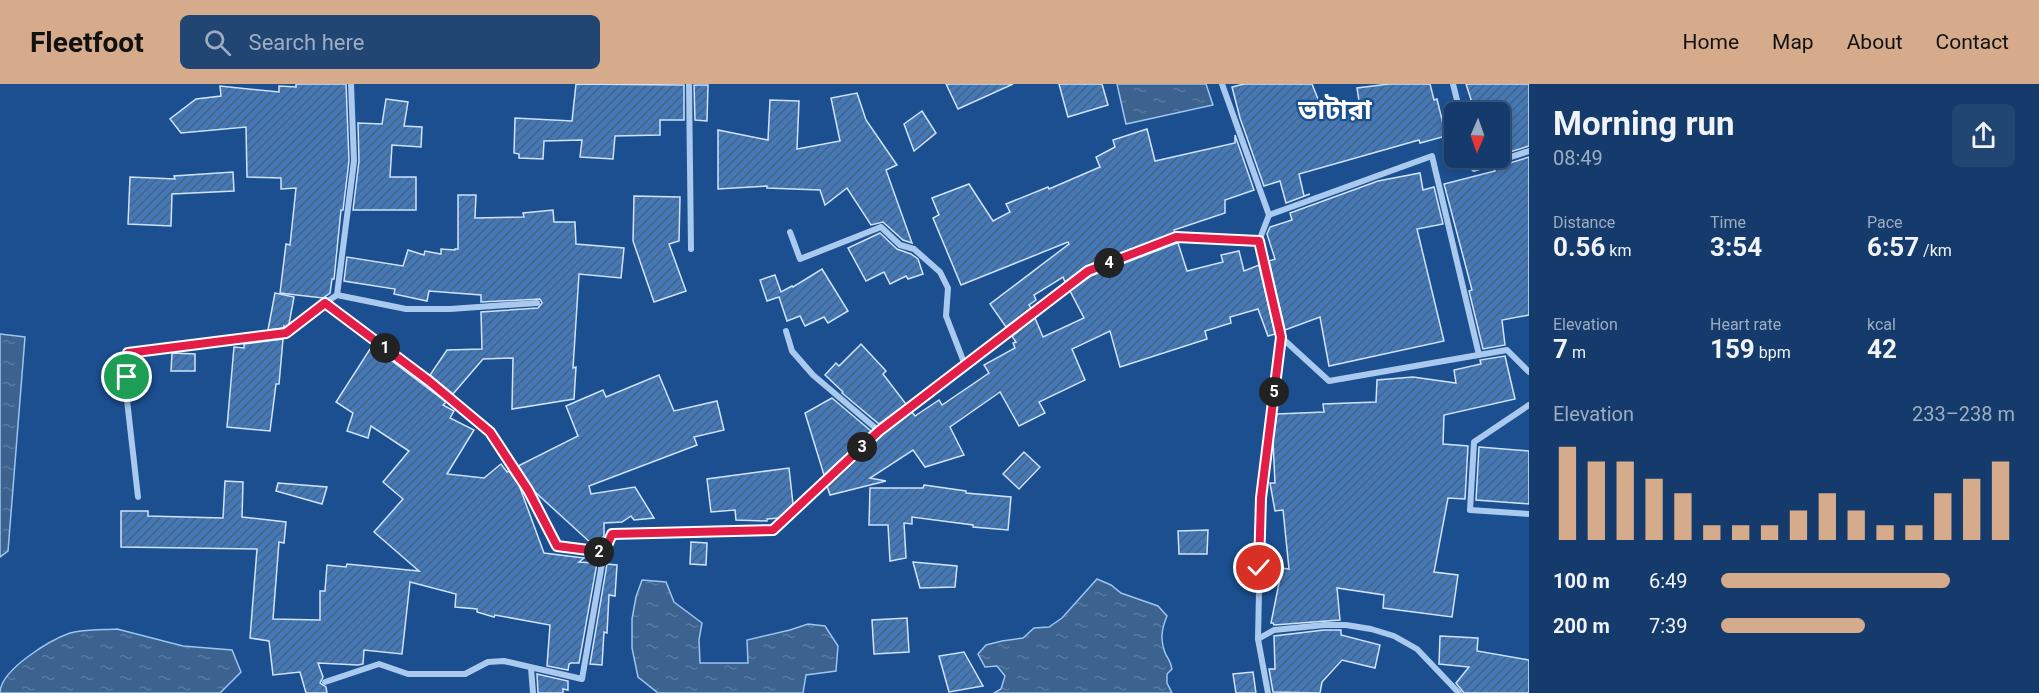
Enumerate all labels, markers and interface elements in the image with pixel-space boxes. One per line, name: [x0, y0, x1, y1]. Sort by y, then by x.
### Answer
search box: [180, 15, 600, 69]
text: Fleetfoot: [30, 26, 144, 59]
icon: search: [201, 26, 234, 59]
text: Search here: [249, 30, 364, 55]
text: Home: [1683, 30, 1739, 54]
text: Map: [1772, 30, 1814, 54]
text: About: [1847, 30, 1903, 54]
text: Contact: [1936, 30, 2009, 54]
district label: ভাটারা: [1297, 94, 1372, 126]
north arrow: [1444, 102, 1510, 168]
map controls: [1444, 102, 1510, 168]
text: Morning run: [1553, 104, 1734, 143]
button: share: [1952, 104, 2015, 167]
text: 08:49: [1553, 146, 1603, 170]
text: Distance: [1553, 213, 1615, 232]
text: Time: [1710, 213, 1746, 232]
text: Pace: [1867, 213, 1903, 232]
text: 0.56: [1553, 232, 1605, 262]
text: 3:54: [1710, 232, 1762, 262]
text: 6:57: [1867, 232, 1919, 262]
text: km: [1605, 241, 1631, 260]
text: /km: [1919, 241, 1952, 260]
pin: 4: [1094, 248, 1124, 278]
text: 4: [1104, 253, 1114, 272]
text: Elevation: [1553, 315, 1618, 334]
text: Heart rate: [1710, 315, 1781, 334]
text: kcal: [1867, 315, 1896, 334]
pin: 1: [370, 333, 400, 363]
text: 7: [1553, 334, 1568, 364]
text: 159: [1710, 334, 1755, 364]
text: 42: [1867, 334, 1897, 364]
text: 1: [380, 338, 390, 357]
text: m: [1568, 343, 1586, 362]
text: bpm: [1755, 343, 1791, 362]
pin: [101, 351, 152, 402]
icon: arrive: [110, 360, 143, 393]
pin: 5: [1259, 377, 1289, 407]
text: 5: [1269, 382, 1279, 401]
text: Elevation: [1553, 402, 1634, 426]
text: 233–238 m: [1912, 402, 2015, 426]
pin: 3: [847, 432, 877, 462]
text: 3: [857, 437, 867, 456]
pin: 2: [584, 537, 614, 567]
text: 2: [594, 542, 604, 561]
pin: [1233, 542, 1284, 593]
icon: check: [1242, 551, 1275, 584]
text: 100 m: [1553, 569, 1610, 593]
text: 6:49: [1649, 569, 1688, 593]
text: 200 m: [1553, 614, 1610, 638]
text: 7:39: [1649, 614, 1688, 638]

